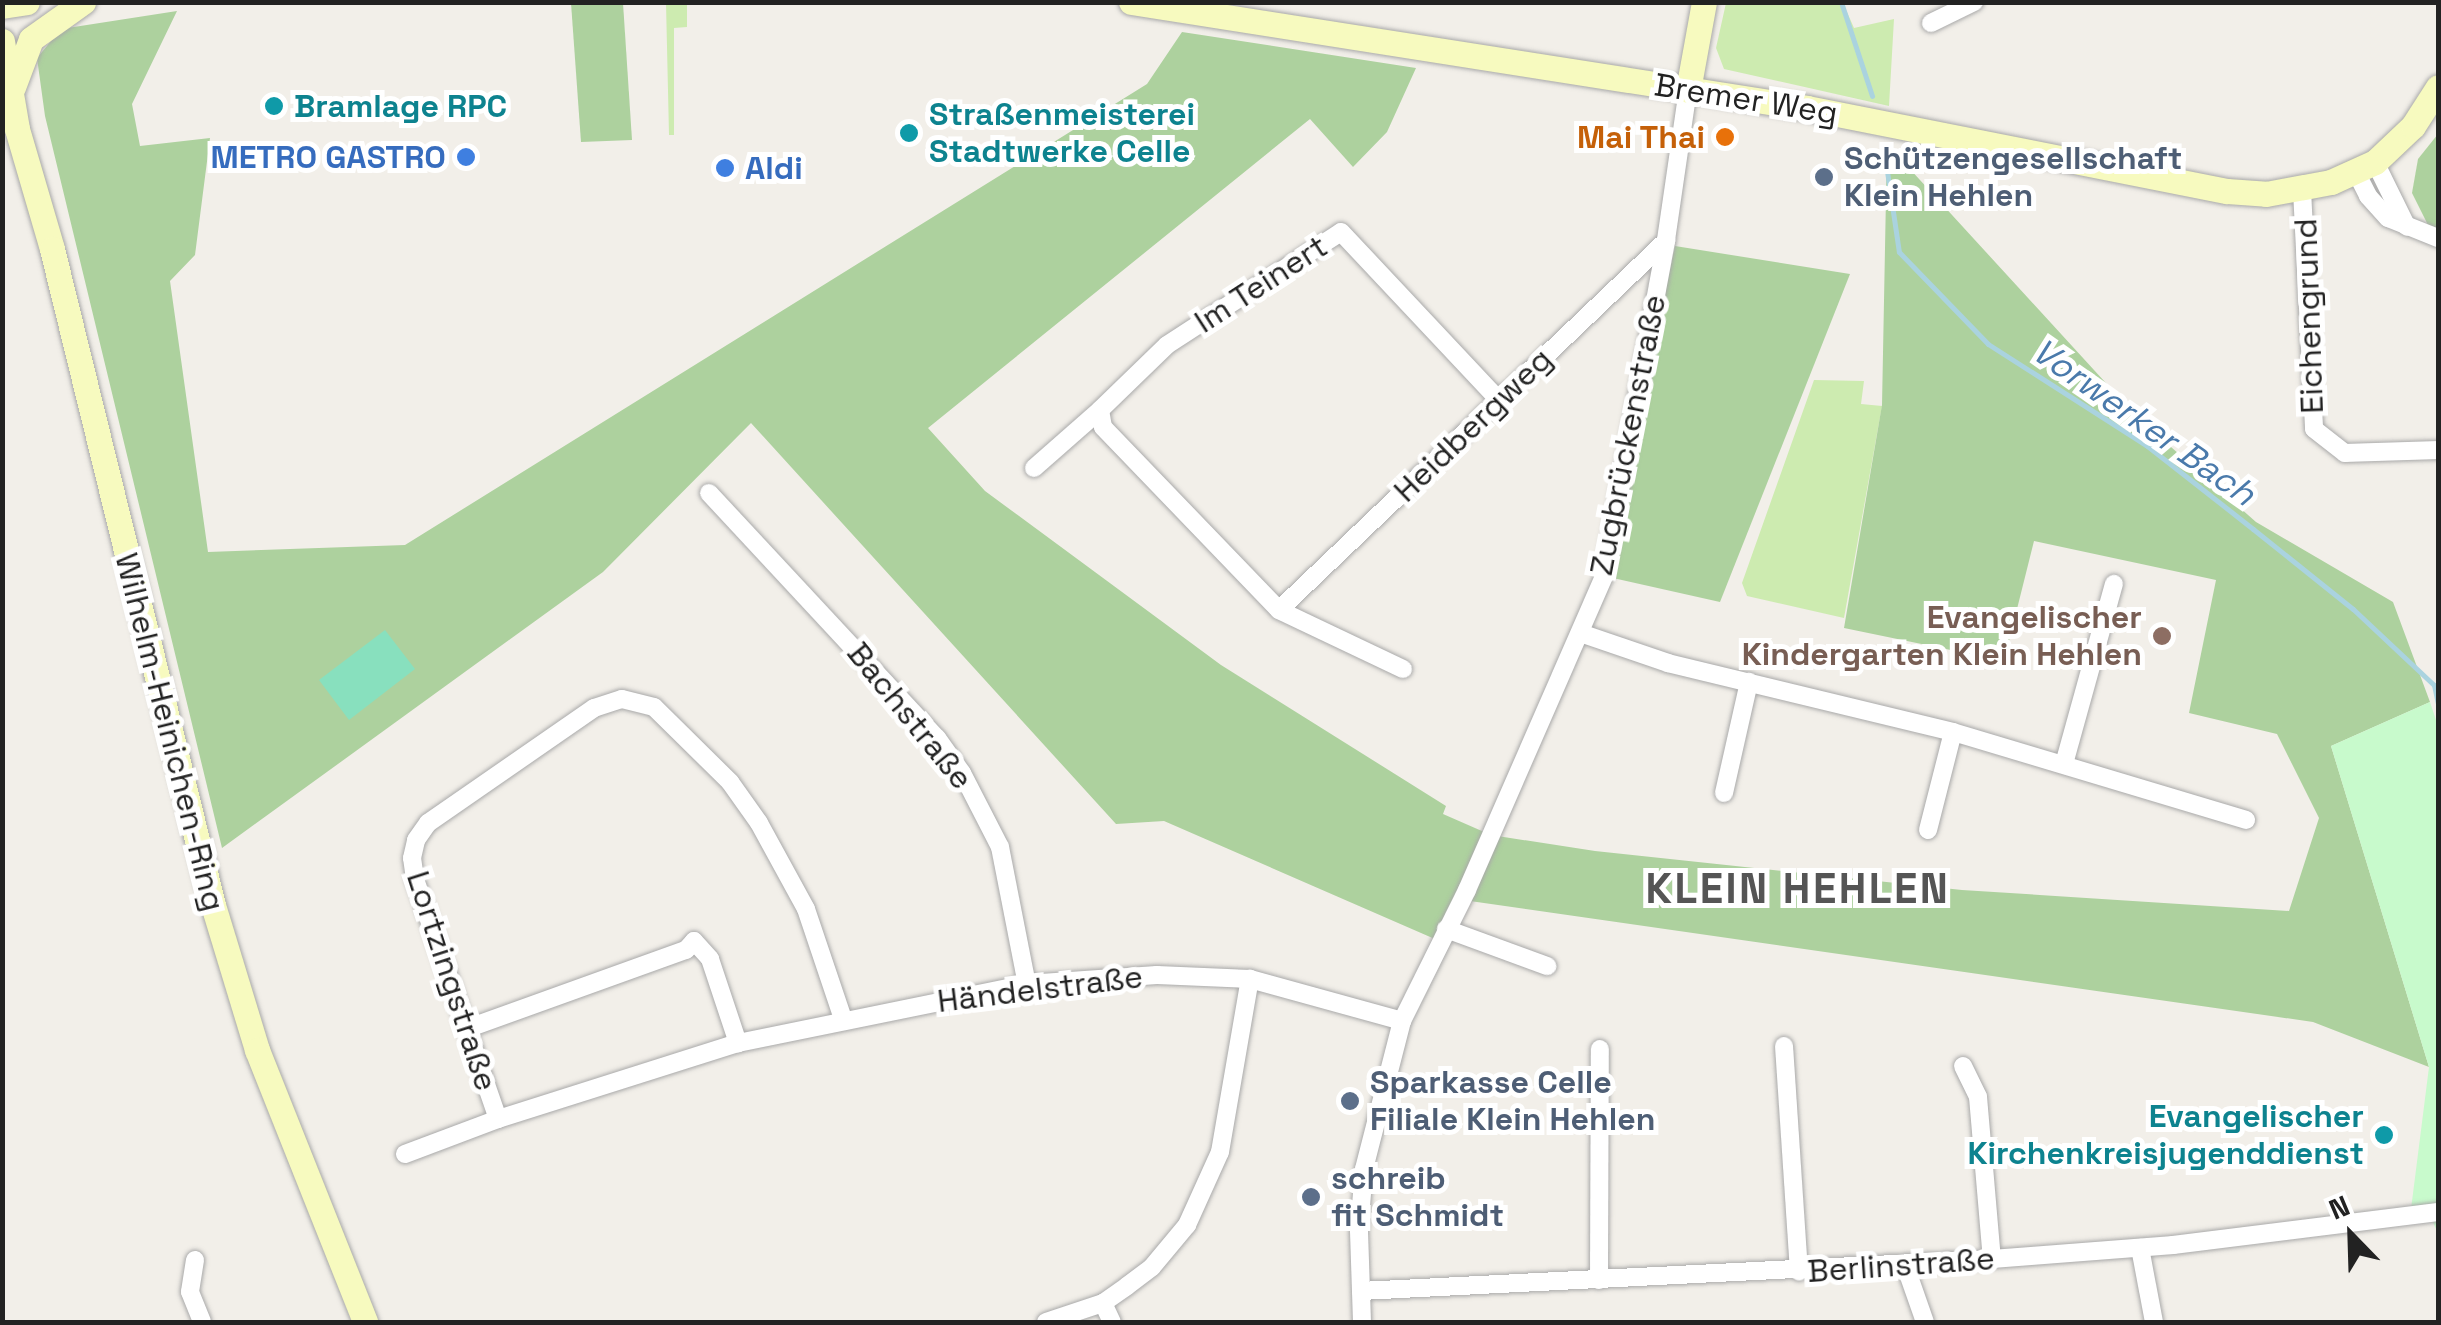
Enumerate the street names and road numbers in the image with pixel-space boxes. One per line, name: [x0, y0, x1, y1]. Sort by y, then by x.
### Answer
street label: Bremer Weg: [1651, 66, 1841, 132]
street label: Eichengrund: [2286, 218, 2332, 414]
street label: Im Teinert: [1187, 227, 1335, 341]
street label: Zugbrückenstraße: [1582, 291, 1674, 579]
street label: Heidbergweg: [1386, 340, 1560, 510]
street label: Wilhelm-Heinichen-Ring: [107, 549, 233, 915]
street label: Bachstraße: [839, 635, 981, 797]
street label: Lortzingstraße: [398, 866, 506, 1096]
street label: Händelstraße: [935, 957, 1145, 1021]
street label: Berlinstraße: [1806, 1239, 1996, 1291]

